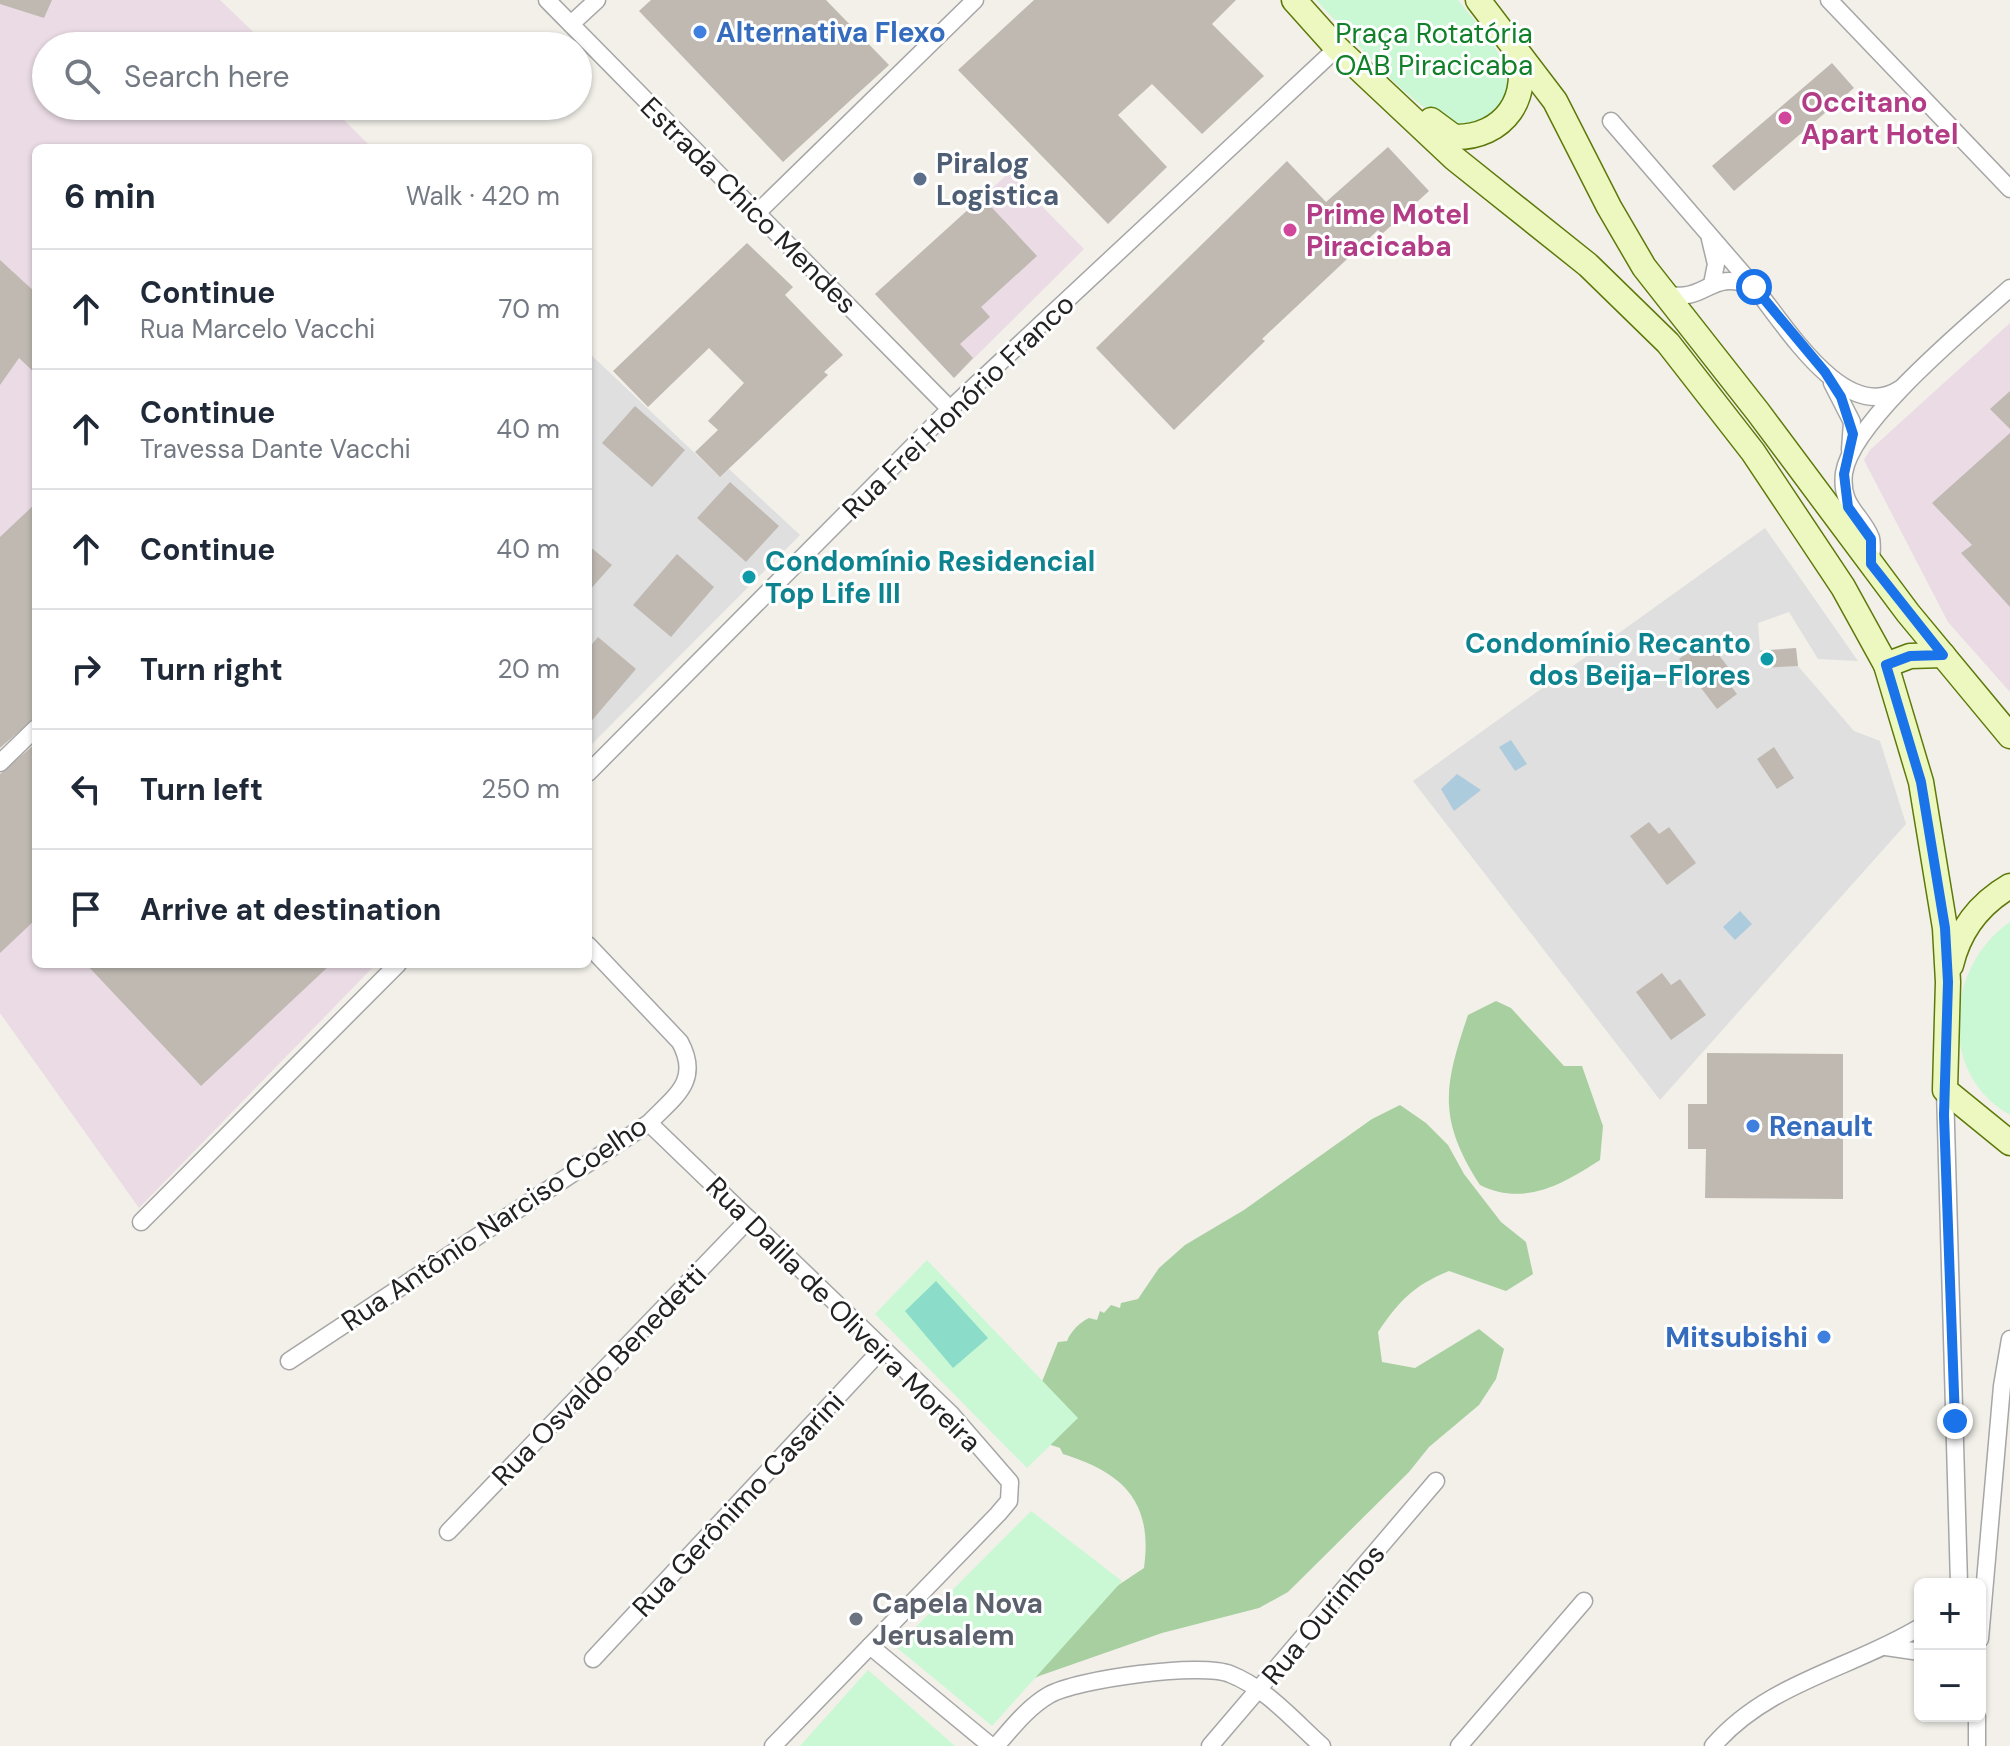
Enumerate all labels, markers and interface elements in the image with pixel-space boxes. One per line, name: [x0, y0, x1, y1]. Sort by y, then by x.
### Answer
place label: Alternativa Flexo: [716, 14, 946, 51]
park label: Praça Rotatória OAB Piracicaba: [1335, 15, 1533, 84]
marker: Alternativa Flexo: [691, 23, 709, 41]
search box: [32, 32, 592, 120]
icon: search: [60, 54, 104, 98]
text: Search here: [124, 57, 290, 96]
place label: Occitano Apart Hotel: [1801, 84, 1958, 153]
street label: Estrada Chico Mendes: [632, 89, 865, 322]
marker: Occitano Apart Hotel: [1776, 109, 1794, 127]
place label: Piralog Logistica: [936, 145, 1059, 214]
marker: Piralog Logistica: [911, 170, 929, 188]
text: 6 min: [64, 174, 156, 219]
text: Walk · 420 m: [406, 179, 560, 213]
place label: Prime Motel Piracicaba: [1306, 196, 1470, 265]
marker: Prime Motel Piracicaba: [1281, 221, 1299, 239]
route start: [1736, 269, 1772, 305]
text: Continue: [140, 273, 275, 312]
street label: Rua Frei Honório Franco: [834, 286, 1082, 527]
icon: ahead: [64, 287, 108, 331]
text: 70 m: [499, 292, 560, 326]
text: Rua Marcelo Vacchi: [140, 312, 375, 346]
text: Continue: [140, 393, 275, 432]
icon: ahead: [64, 407, 108, 451]
text: 40 m: [496, 412, 560, 446]
text: Travessa Dante Vacchi: [140, 432, 411, 466]
icon: ahead: [64, 527, 108, 571]
text: Continue: [140, 530, 275, 569]
text: 40 m: [496, 532, 560, 566]
place label: Condomínio Residencial Top Life III: [765, 543, 1095, 612]
marker: Condomínio Residencial Top Life III: [740, 568, 758, 586]
place label: Condomínio Recanto dos Beija-Flores: [1465, 625, 1751, 694]
icon: right: [64, 647, 108, 691]
text: Turn right: [140, 650, 283, 689]
marker: Condomínio Recanto dos Beija-Flores: [1758, 650, 1776, 668]
text: 20 m: [497, 652, 560, 686]
icon: left: [64, 767, 108, 811]
text: Turn left: [140, 770, 263, 809]
text: 250 m: [481, 772, 560, 806]
icon: arrive: [64, 887, 108, 931]
text: Arrive at destination: [140, 890, 441, 929]
street label: Rua Antônio Narciso Coelho: [334, 1107, 654, 1340]
place label: Renault: [1769, 1108, 1873, 1145]
marker: Renault: [1744, 1117, 1762, 1135]
street label: Rua Dalila de Oliveira Moreira: [698, 1169, 989, 1460]
street label: Rua Osvaldo Benedetti: [484, 1257, 715, 1494]
place label: Mitsubishi: [1665, 1319, 1808, 1356]
marker: Mitsubishi: [1815, 1328, 1833, 1346]
street label: Rua Gerônimo Casarini: [624, 1384, 853, 1625]
route end: [1937, 1403, 1973, 1439]
street label: Rua Ourinhos: [1254, 1536, 1393, 1692]
map controls: [1914, 1578, 1986, 1722]
button: +: [1914, 1578, 1986, 1650]
place label: Capela Nova Jerusalem: [872, 1585, 1043, 1654]
marker: Capela Nova Jerusalem: [847, 1610, 865, 1628]
button: −: [1914, 1650, 1986, 1722]

